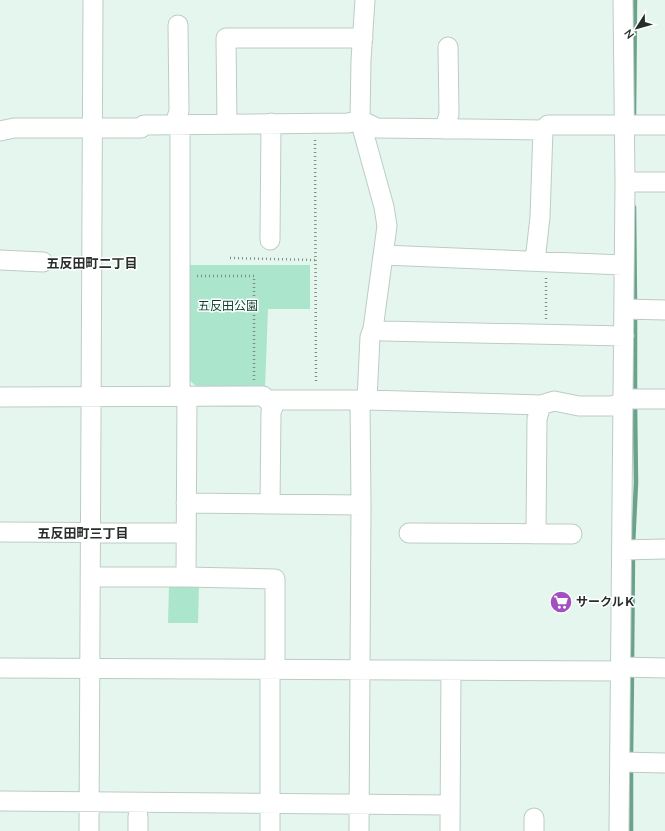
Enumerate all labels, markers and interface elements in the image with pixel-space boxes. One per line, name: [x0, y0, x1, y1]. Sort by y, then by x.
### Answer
north arrow: [617, 8, 657, 48]
text: N: [621, 26, 638, 42]
district label: 五反田町二丁目: [46, 255, 138, 273]
park label: 五反田公園: [198, 298, 258, 314]
district label: 五反田町三丁目: [37, 525, 129, 543]
supermarket icon: サークルＫ: [548, 589, 574, 615]
place label: サークルＫ: [576, 594, 636, 610]

